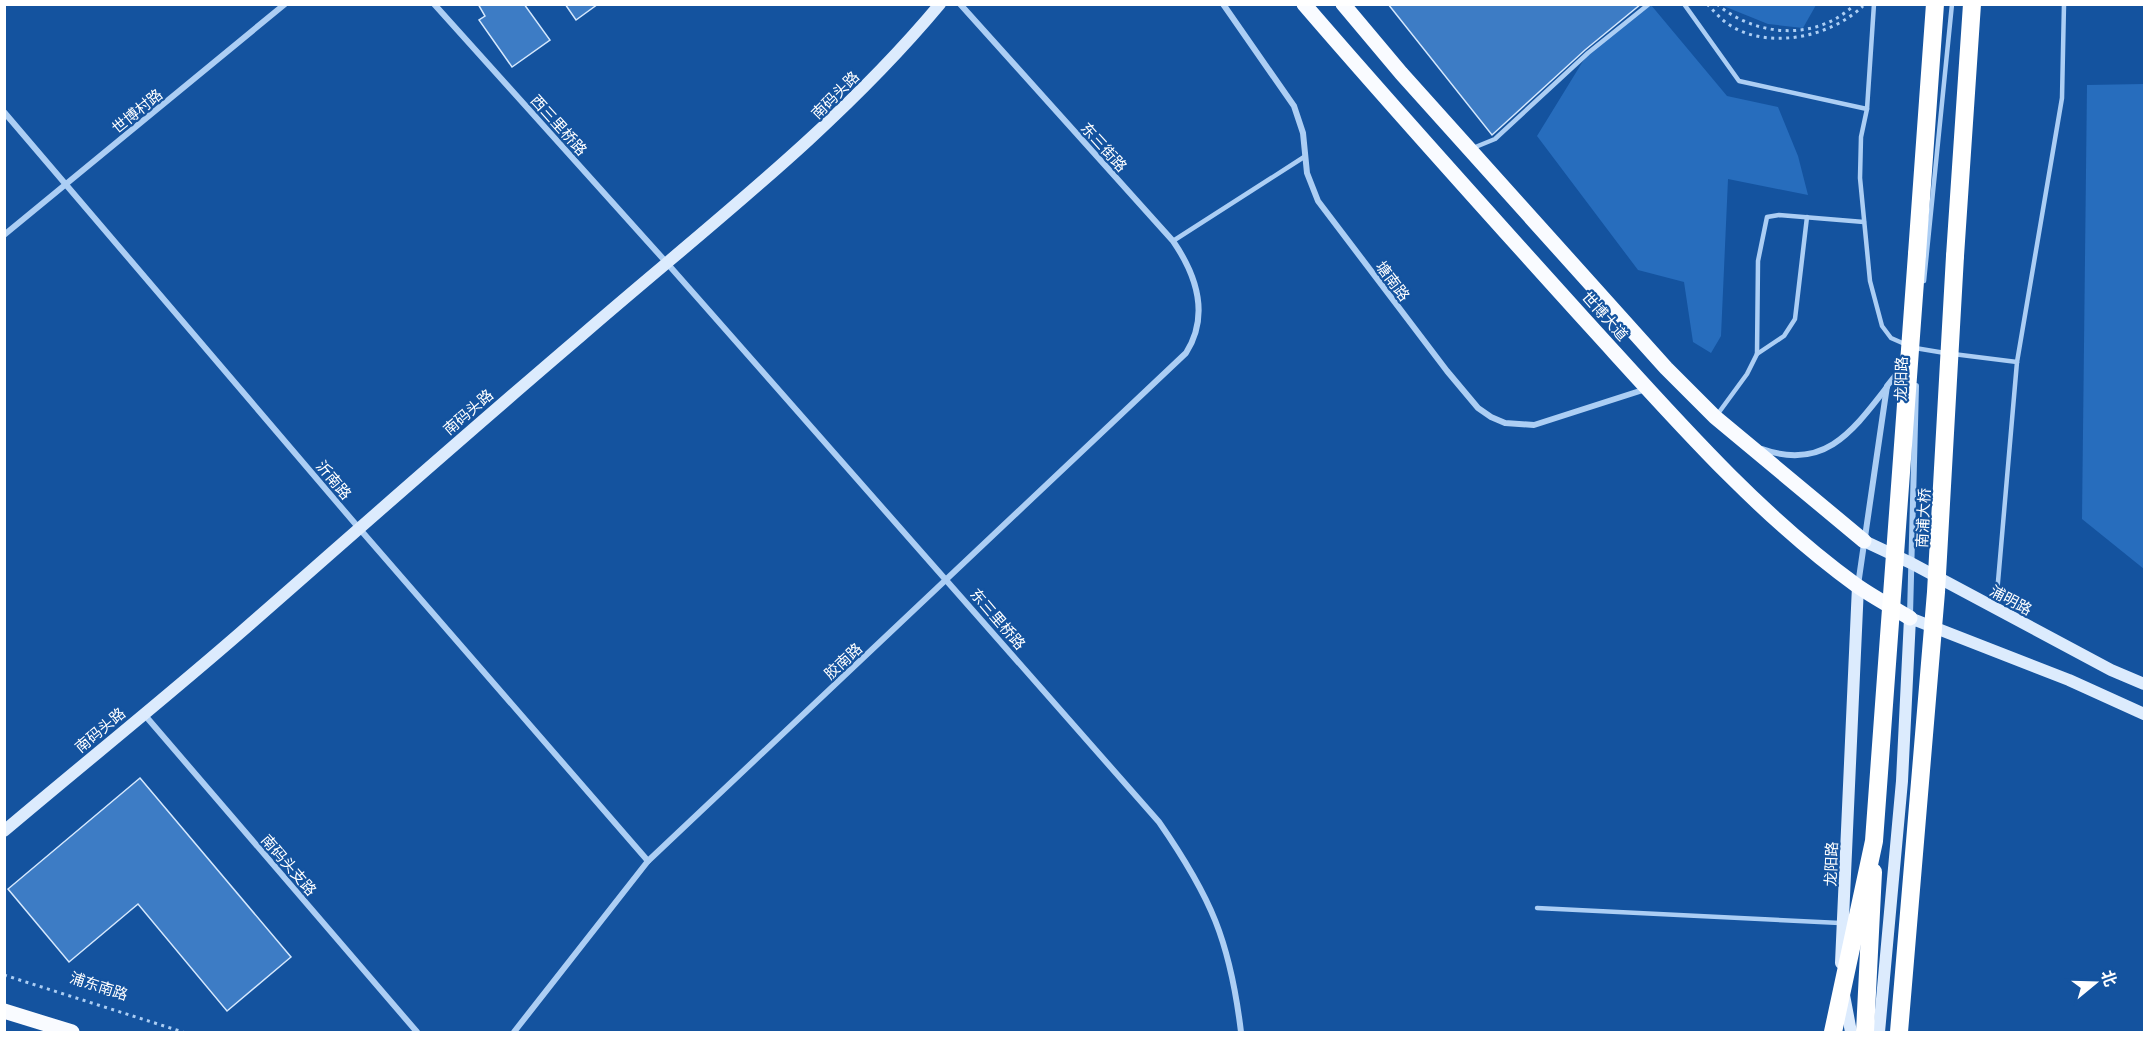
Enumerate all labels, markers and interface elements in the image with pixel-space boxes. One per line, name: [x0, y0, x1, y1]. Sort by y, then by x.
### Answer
street label: 南码头路: [807, 67, 863, 123]
street label: 世博村路: [108, 85, 166, 137]
street label: 西三里桥路: [527, 91, 591, 159]
street label: 东三街路: [1077, 118, 1131, 176]
street label: 塘南路: [1372, 257, 1414, 305]
street label: 世博大道: [1578, 287, 1632, 345]
street label: 龙阳路: [1891, 356, 1911, 402]
street label: 南码头路: [439, 385, 497, 439]
street label: 沂南路: [312, 457, 356, 503]
street label: 南浦大桥: [1912, 488, 1934, 548]
street label: 浦明路: [1987, 581, 2035, 619]
street label: 东三里桥路: [966, 584, 1030, 654]
street label: 胶南路: [820, 639, 866, 683]
street label: 南码头路: [71, 703, 129, 757]
street label: 南码头支路: [257, 830, 321, 900]
street label: 龙阳路: [1821, 841, 1841, 887]
north arrow: [2065, 953, 2125, 1013]
text: 北: [2097, 967, 2121, 989]
street label: 浦东南路: [68, 968, 130, 1004]

